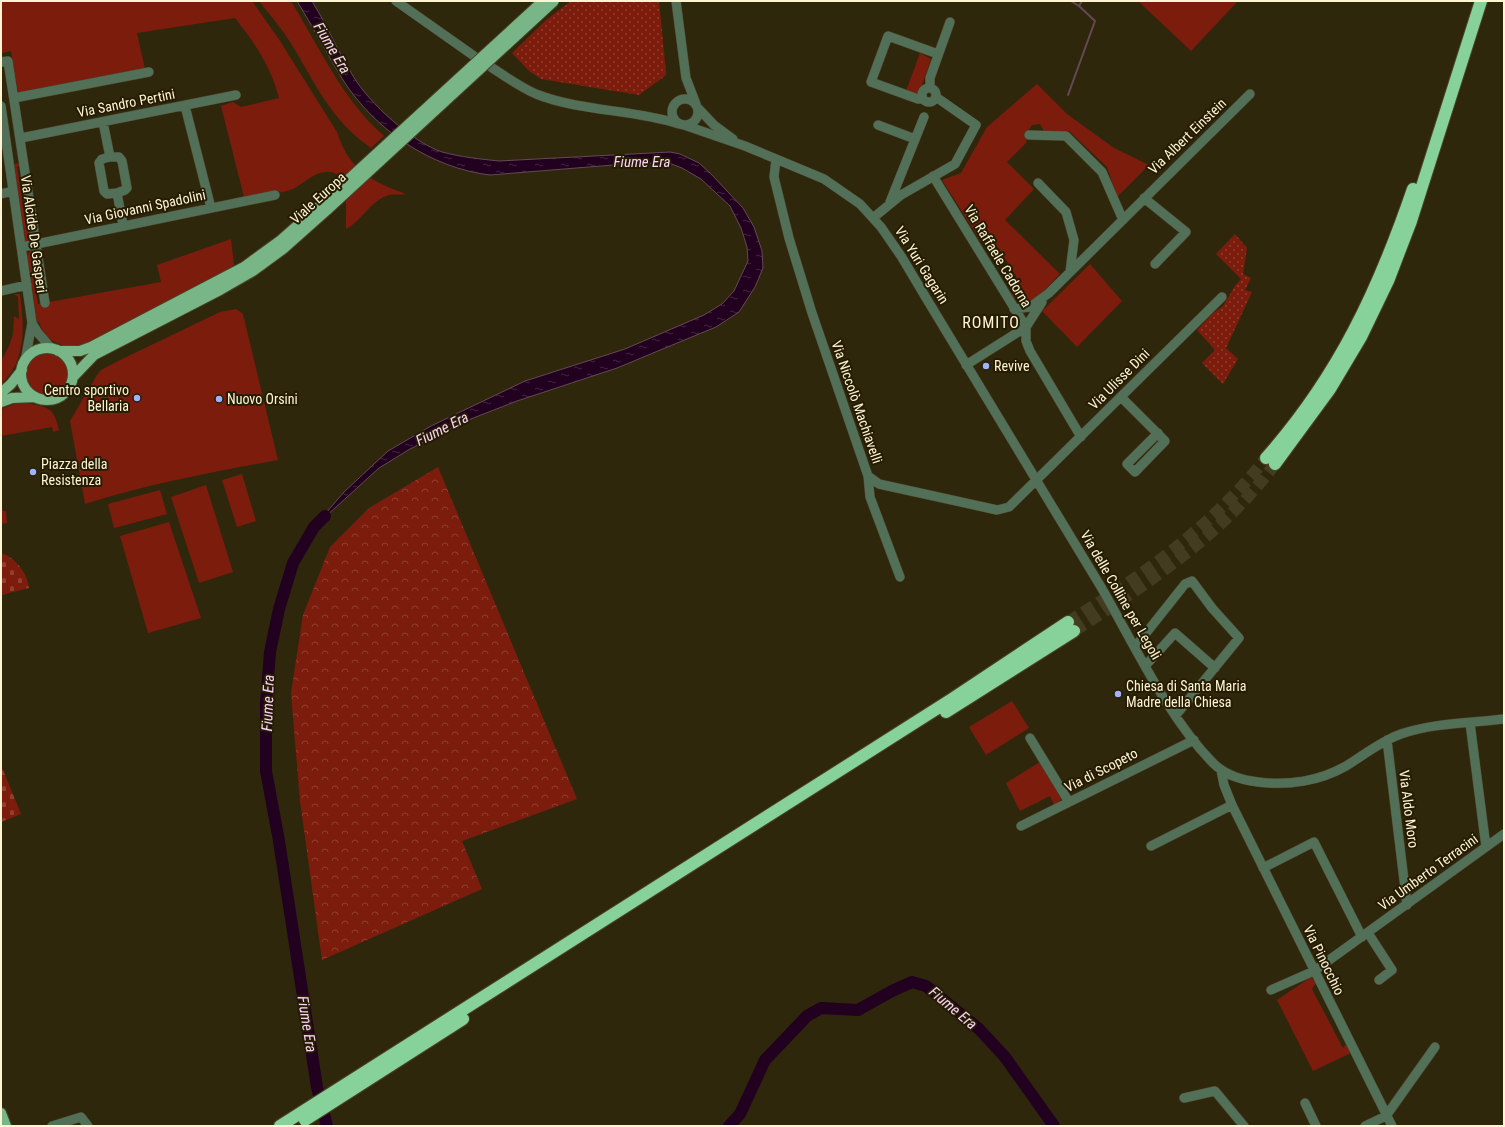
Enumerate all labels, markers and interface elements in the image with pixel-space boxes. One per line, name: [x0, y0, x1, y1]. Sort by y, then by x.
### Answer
water label: Fiume Era: [310, 19, 354, 77]
street label: Via Sandro Pertini: [76, 86, 176, 120]
street label: Via Albert Einstein: [1145, 95, 1229, 177]
water label: Fiume Era: [614, 153, 670, 171]
street label: Viale Europa: [287, 169, 349, 227]
street label: Via Alcide De Gasperi: [18, 174, 50, 294]
street label: Via Giovanni Spadolini: [83, 186, 207, 228]
street label: Via Raffaele Cadorna: [961, 202, 1035, 310]
street label: Via Yuri Gagarin: [892, 223, 952, 307]
district label: ROMITO: [962, 313, 1020, 332]
street label: Via Niccolò Machiavelli: [828, 339, 886, 465]
street label: Via Ulisse Dini: [1085, 345, 1153, 413]
place label: Revive: [994, 358, 1030, 374]
marker: Revive: [981, 361, 991, 371]
place label: Centro sportivo Bellaria: [44, 382, 129, 414]
place label: Nuovo Orsini: [227, 391, 298, 407]
marker: Centro sportivo Bellaria: [132, 393, 142, 403]
marker: Nuovo Orsini: [214, 394, 224, 404]
water label: Fiume Era: [413, 408, 471, 450]
place label: Piazza della Resistenza: [41, 456, 108, 488]
marker: Piazza della Resistenza: [28, 467, 38, 477]
street label: Via delle Colline per Legoli: [1077, 528, 1165, 662]
water label: Fiume Era: [258, 674, 278, 732]
place label: Chiesa di Santa Maria Madre della Chiesa: [1126, 678, 1246, 710]
marker: Chiesa di Santa Maria Madre della Chiesa: [1113, 689, 1123, 699]
street label: Via di Scopeto: [1062, 745, 1140, 795]
street label: Via Aldo Moro: [1396, 769, 1422, 849]
street label: Via Umberto Terracini: [1375, 830, 1481, 914]
street label: Via Pinocchio: [1300, 922, 1348, 998]
water label: Fiume Era: [925, 983, 981, 1033]
water label: Fiume Era: [294, 994, 320, 1054]

